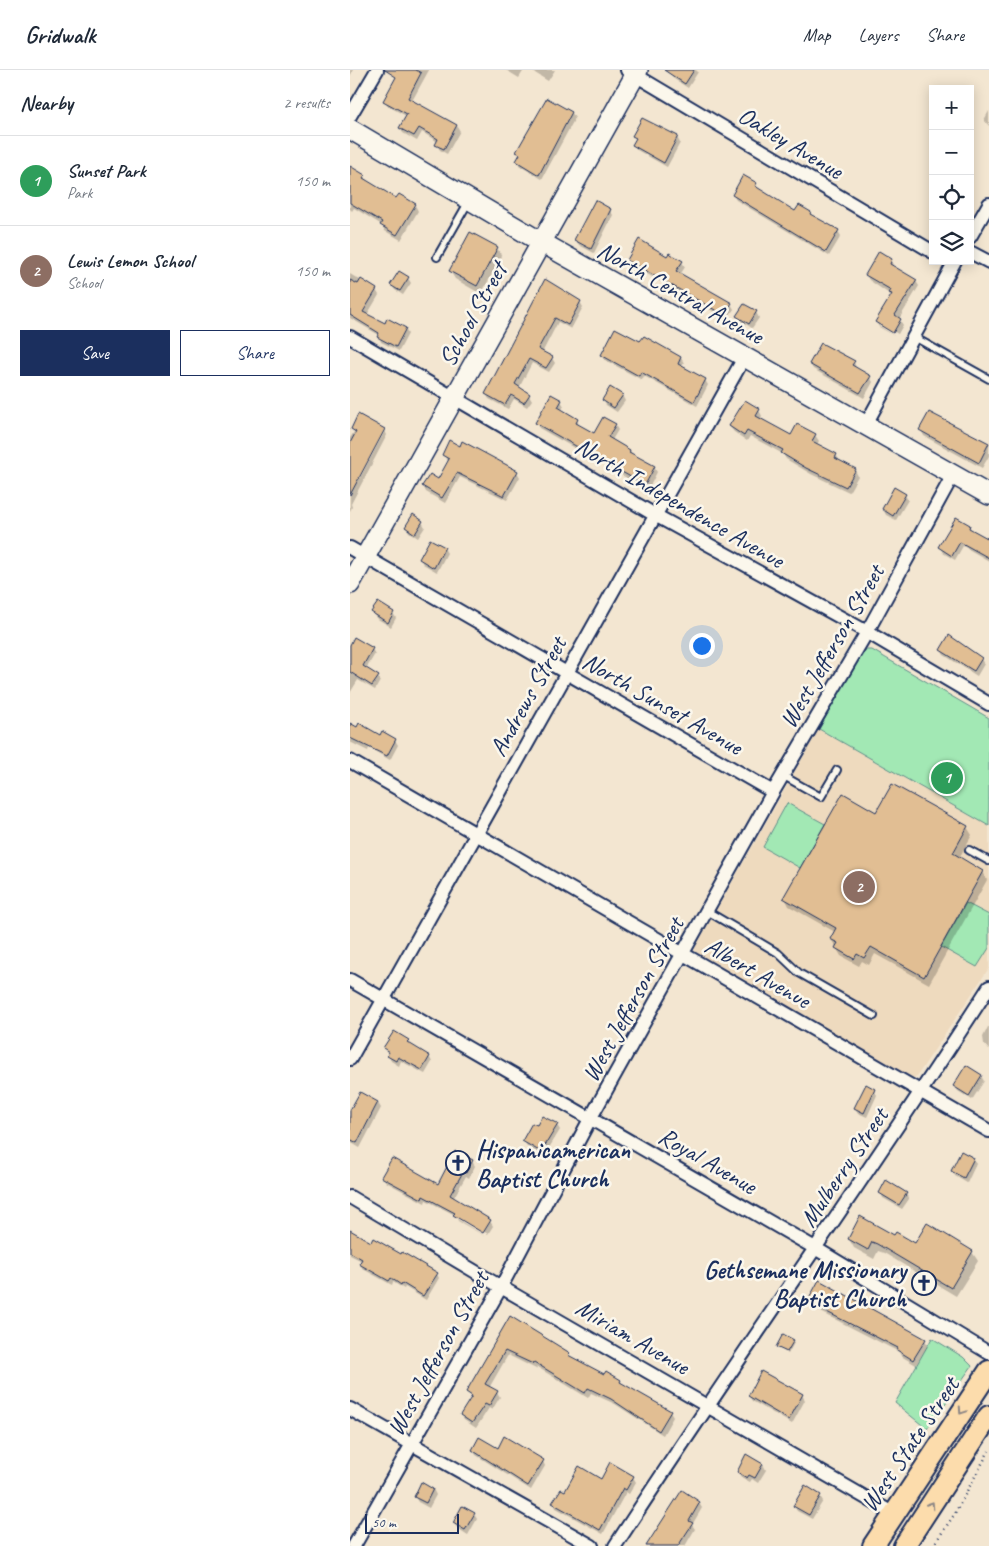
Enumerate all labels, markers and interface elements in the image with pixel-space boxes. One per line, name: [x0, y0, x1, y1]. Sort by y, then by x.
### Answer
text: Gridwalk: [25, 20, 95, 50]
text: Map: [803, 24, 831, 46]
text: Layers: [859, 24, 898, 46]
text: Share: [926, 24, 964, 46]
map controls: [929, 85, 974, 265]
button: +: [929, 85, 974, 130]
text: Nearby: [20, 90, 73, 116]
text: 2 results: [283, 93, 330, 113]
street label: Oakley Avenue: [732, 99, 850, 188]
button: −: [929, 130, 974, 175]
text: Sunset Park: [67, 159, 146, 183]
text: 1: [32, 171, 40, 191]
text: 150 m: [296, 171, 330, 191]
button: locate: [929, 175, 974, 220]
text: Park: [67, 183, 92, 203]
button: layers: [929, 220, 974, 265]
street label: North Central Avenue: [592, 234, 771, 353]
text: Lewis Lemon School: [67, 249, 193, 273]
street label: School Street: [431, 254, 516, 372]
text: 2: [32, 261, 40, 281]
text: 150 m: [296, 261, 330, 281]
text: School: [67, 273, 101, 293]
button: Save: [20, 330, 170, 376]
button: Share: [180, 330, 330, 376]
street label: North Independence Avenue: [569, 430, 791, 577]
street label: West Jefferson Street: [772, 557, 893, 734]
street label: Andrews Street: [482, 629, 575, 762]
your location: [689, 633, 715, 659]
street label: North Sunset Avenue: [577, 645, 750, 764]
pin: 1: [931, 759, 963, 797]
pin: 2: [843, 868, 875, 906]
street label: West Jefferson Street: [574, 909, 693, 1087]
street label: Albert Avenue: [699, 930, 818, 1017]
street label: Mulberry Street: [792, 1100, 897, 1233]
street label: Royal Avenue: [653, 1120, 764, 1203]
place label: Hispanicamerican Baptist Church: [476, 1134, 630, 1195]
church icon: Hispanicamerican Baptist Church: [445, 1150, 471, 1176]
place label: Gethsemane Missionary Baptist Church: [704, 1254, 908, 1315]
street label: West Jefferson Street: [379, 1263, 498, 1441]
church icon: Gethsemane Missionary Baptist Church: [911, 1270, 937, 1296]
street label: Miriam Avenue: [570, 1292, 697, 1383]
street label: West State Street: [853, 1369, 968, 1518]
one-way arrow: [959, 1406, 968, 1415]
one-way arrow: [925, 1502, 934, 1511]
scale bar: [365, 1511, 459, 1534]
text: 50 m: [372, 1514, 396, 1531]

